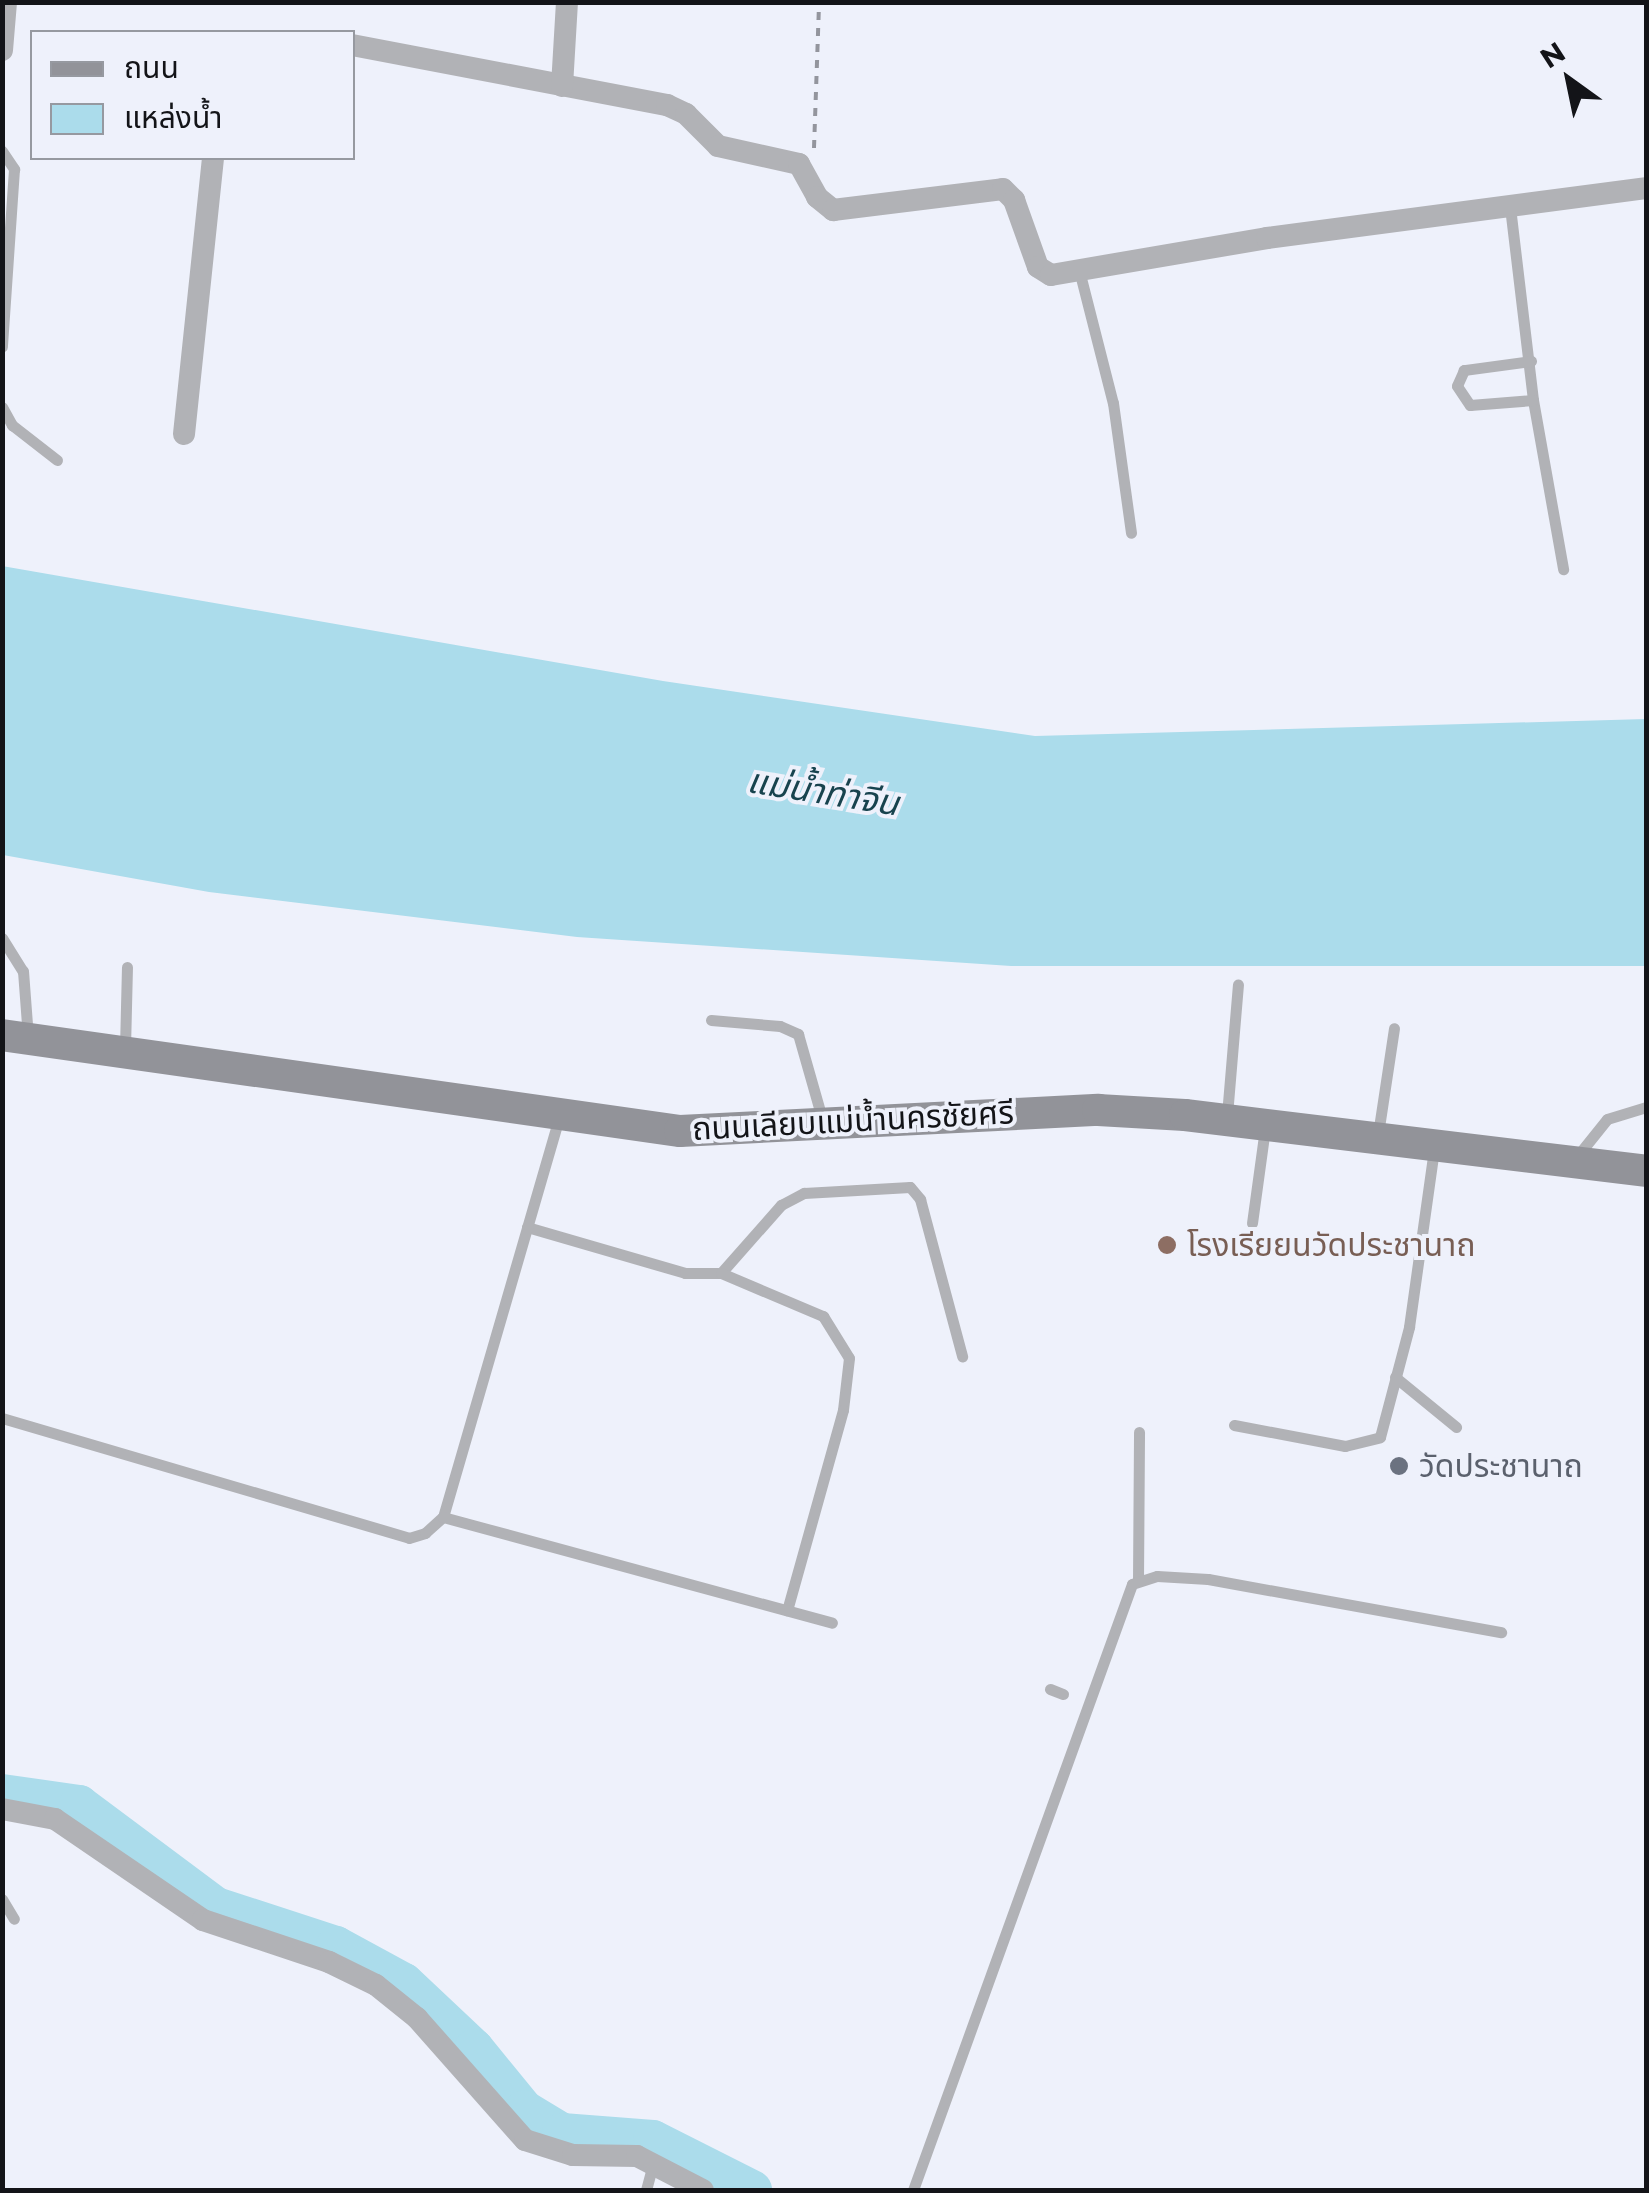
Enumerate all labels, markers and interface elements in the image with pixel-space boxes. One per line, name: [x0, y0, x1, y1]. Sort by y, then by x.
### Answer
legend: [30, 30, 355, 160]
north arrow: [1519, 30, 1619, 130]
text: N: [1534, 34, 1571, 75]
text: ถนน: [124, 49, 179, 86]
text: แหล่งน้ำ: [124, 99, 222, 136]
water label: แม่น้ำท่าจีน: [744, 759, 902, 825]
street label: ถนนเลียบแม่น้ำนครชัยศรี: [691, 1093, 1015, 1149]
place label: โรงเรียยนวัดประชานาถ: [1187, 1226, 1475, 1264]
marker: โรงเรียยนวัดประชานาถ: [1156, 1234, 1178, 1256]
place label: วัดประชานาถ: [1419, 1447, 1583, 1485]
marker: วัดประชานาถ: [1388, 1455, 1410, 1477]

